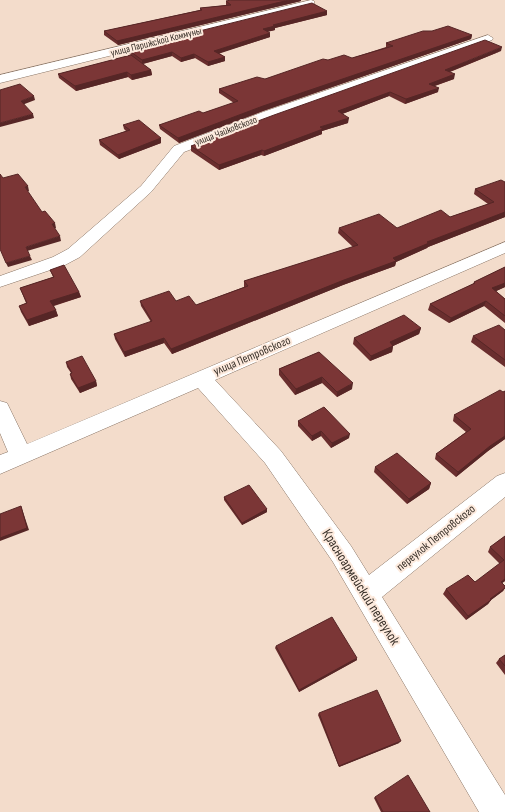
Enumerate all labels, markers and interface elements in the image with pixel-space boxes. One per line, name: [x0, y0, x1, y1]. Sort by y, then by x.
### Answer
street label: улица Парижской Коммуны: [109, 25, 203, 59]
street label: улица Чайковского: [193, 114, 259, 148]
street label: улица Петровского: [211, 333, 293, 379]
street label: переулок Петровского: [394, 502, 478, 574]
street label: Красноармейский переулок: [318, 526, 404, 649]

